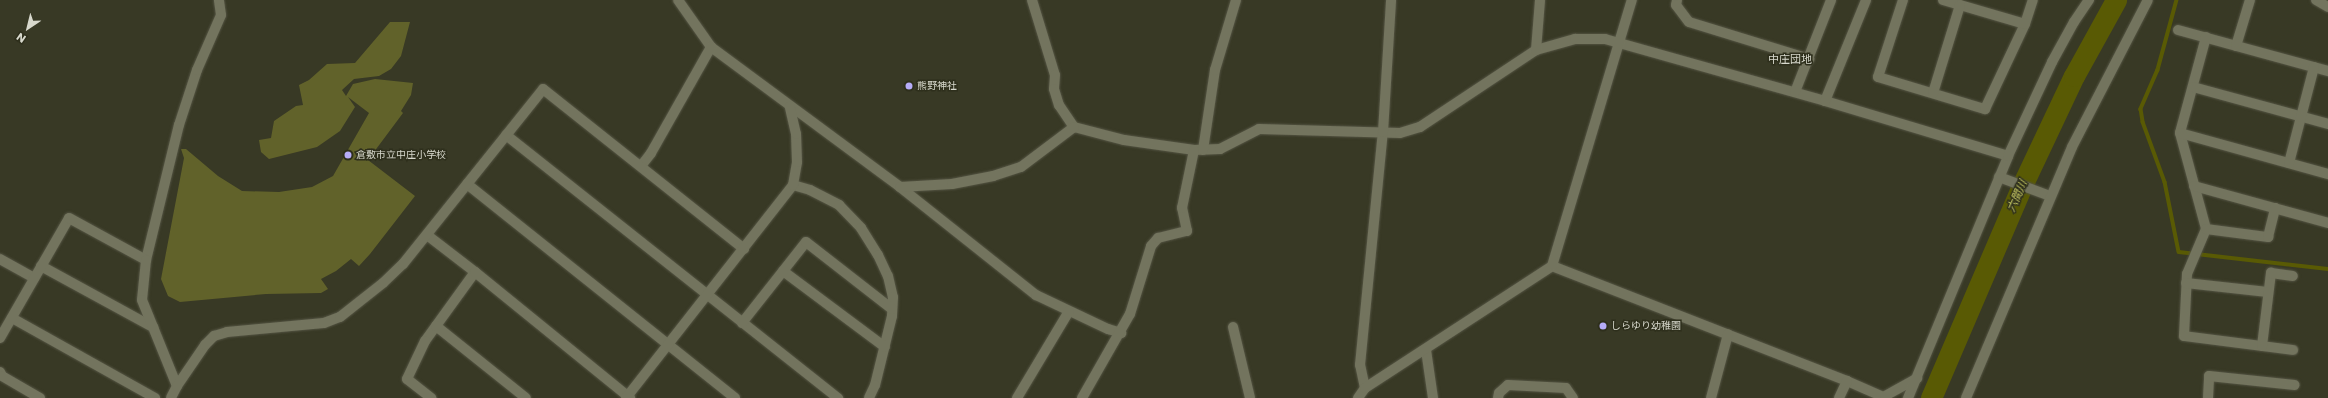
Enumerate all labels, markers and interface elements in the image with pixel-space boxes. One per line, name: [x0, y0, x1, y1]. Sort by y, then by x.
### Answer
north arrow: [8, 8, 48, 48]
text: N: [13, 29, 29, 47]
district label: 中庄団地: [1768, 52, 1812, 66]
place label: 熊野神社: [917, 80, 957, 92]
marker: 熊野神社: [904, 81, 914, 91]
place label: 倉敷市立中庄小学校: [356, 149, 446, 161]
marker: 倉敷市立中庄小学校: [343, 150, 353, 160]
water label: 六間川: [2004, 178, 2030, 214]
place label: しらゆり幼稚園: [1611, 320, 1681, 332]
marker: しらゆり幼稚園: [1598, 321, 1608, 331]

